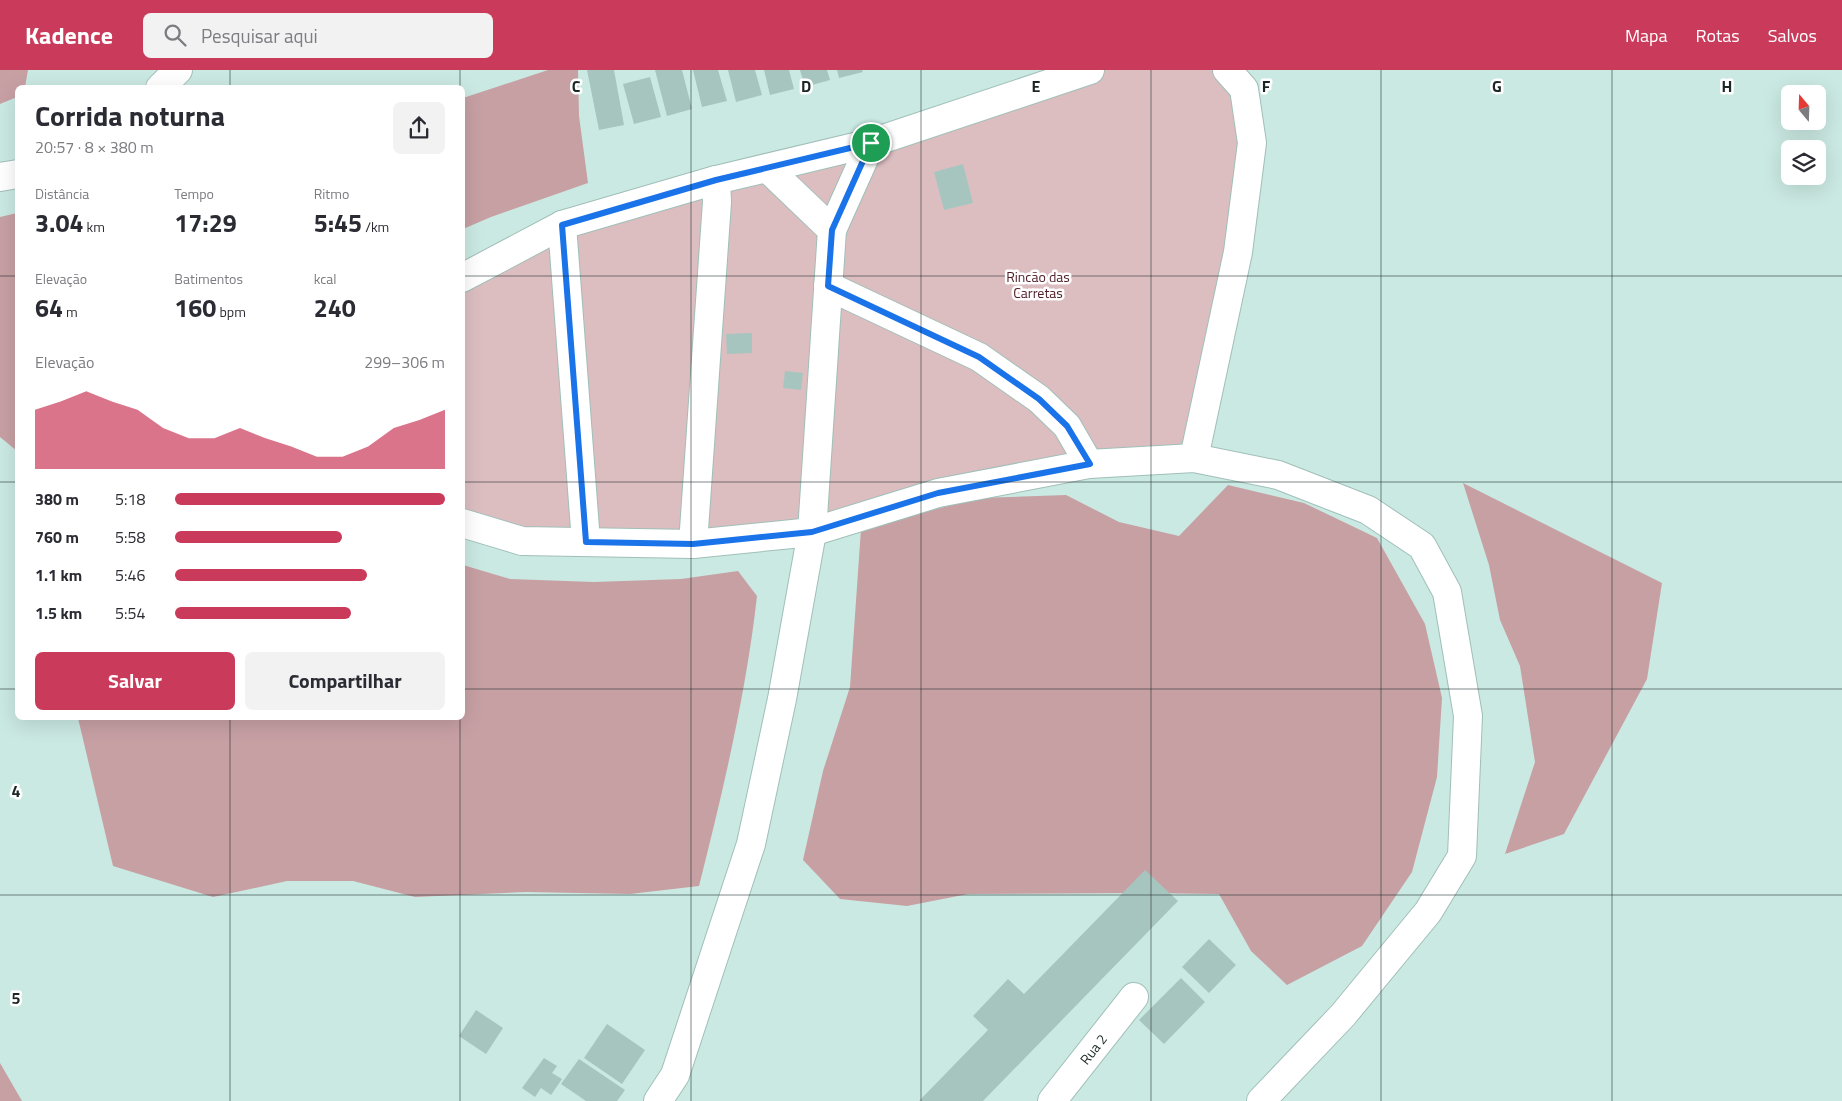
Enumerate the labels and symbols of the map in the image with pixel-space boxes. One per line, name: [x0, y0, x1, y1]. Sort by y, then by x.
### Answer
text: C: [572, 74, 581, 98]
text: D: [801, 74, 811, 98]
text: E: [1032, 74, 1041, 98]
text: F: [1262, 74, 1271, 98]
text: G: [1492, 74, 1502, 98]
text: H: [1722, 74, 1732, 98]
north arrow: [1781, 85, 1826, 130]
pin: [850, 122, 892, 164]
park label: Rincão das Carretas: [1006, 266, 1070, 303]
text: 4: [12, 779, 21, 803]
text: 5: [12, 986, 21, 1010]
street label: Rua 2: [1074, 1029, 1112, 1069]

